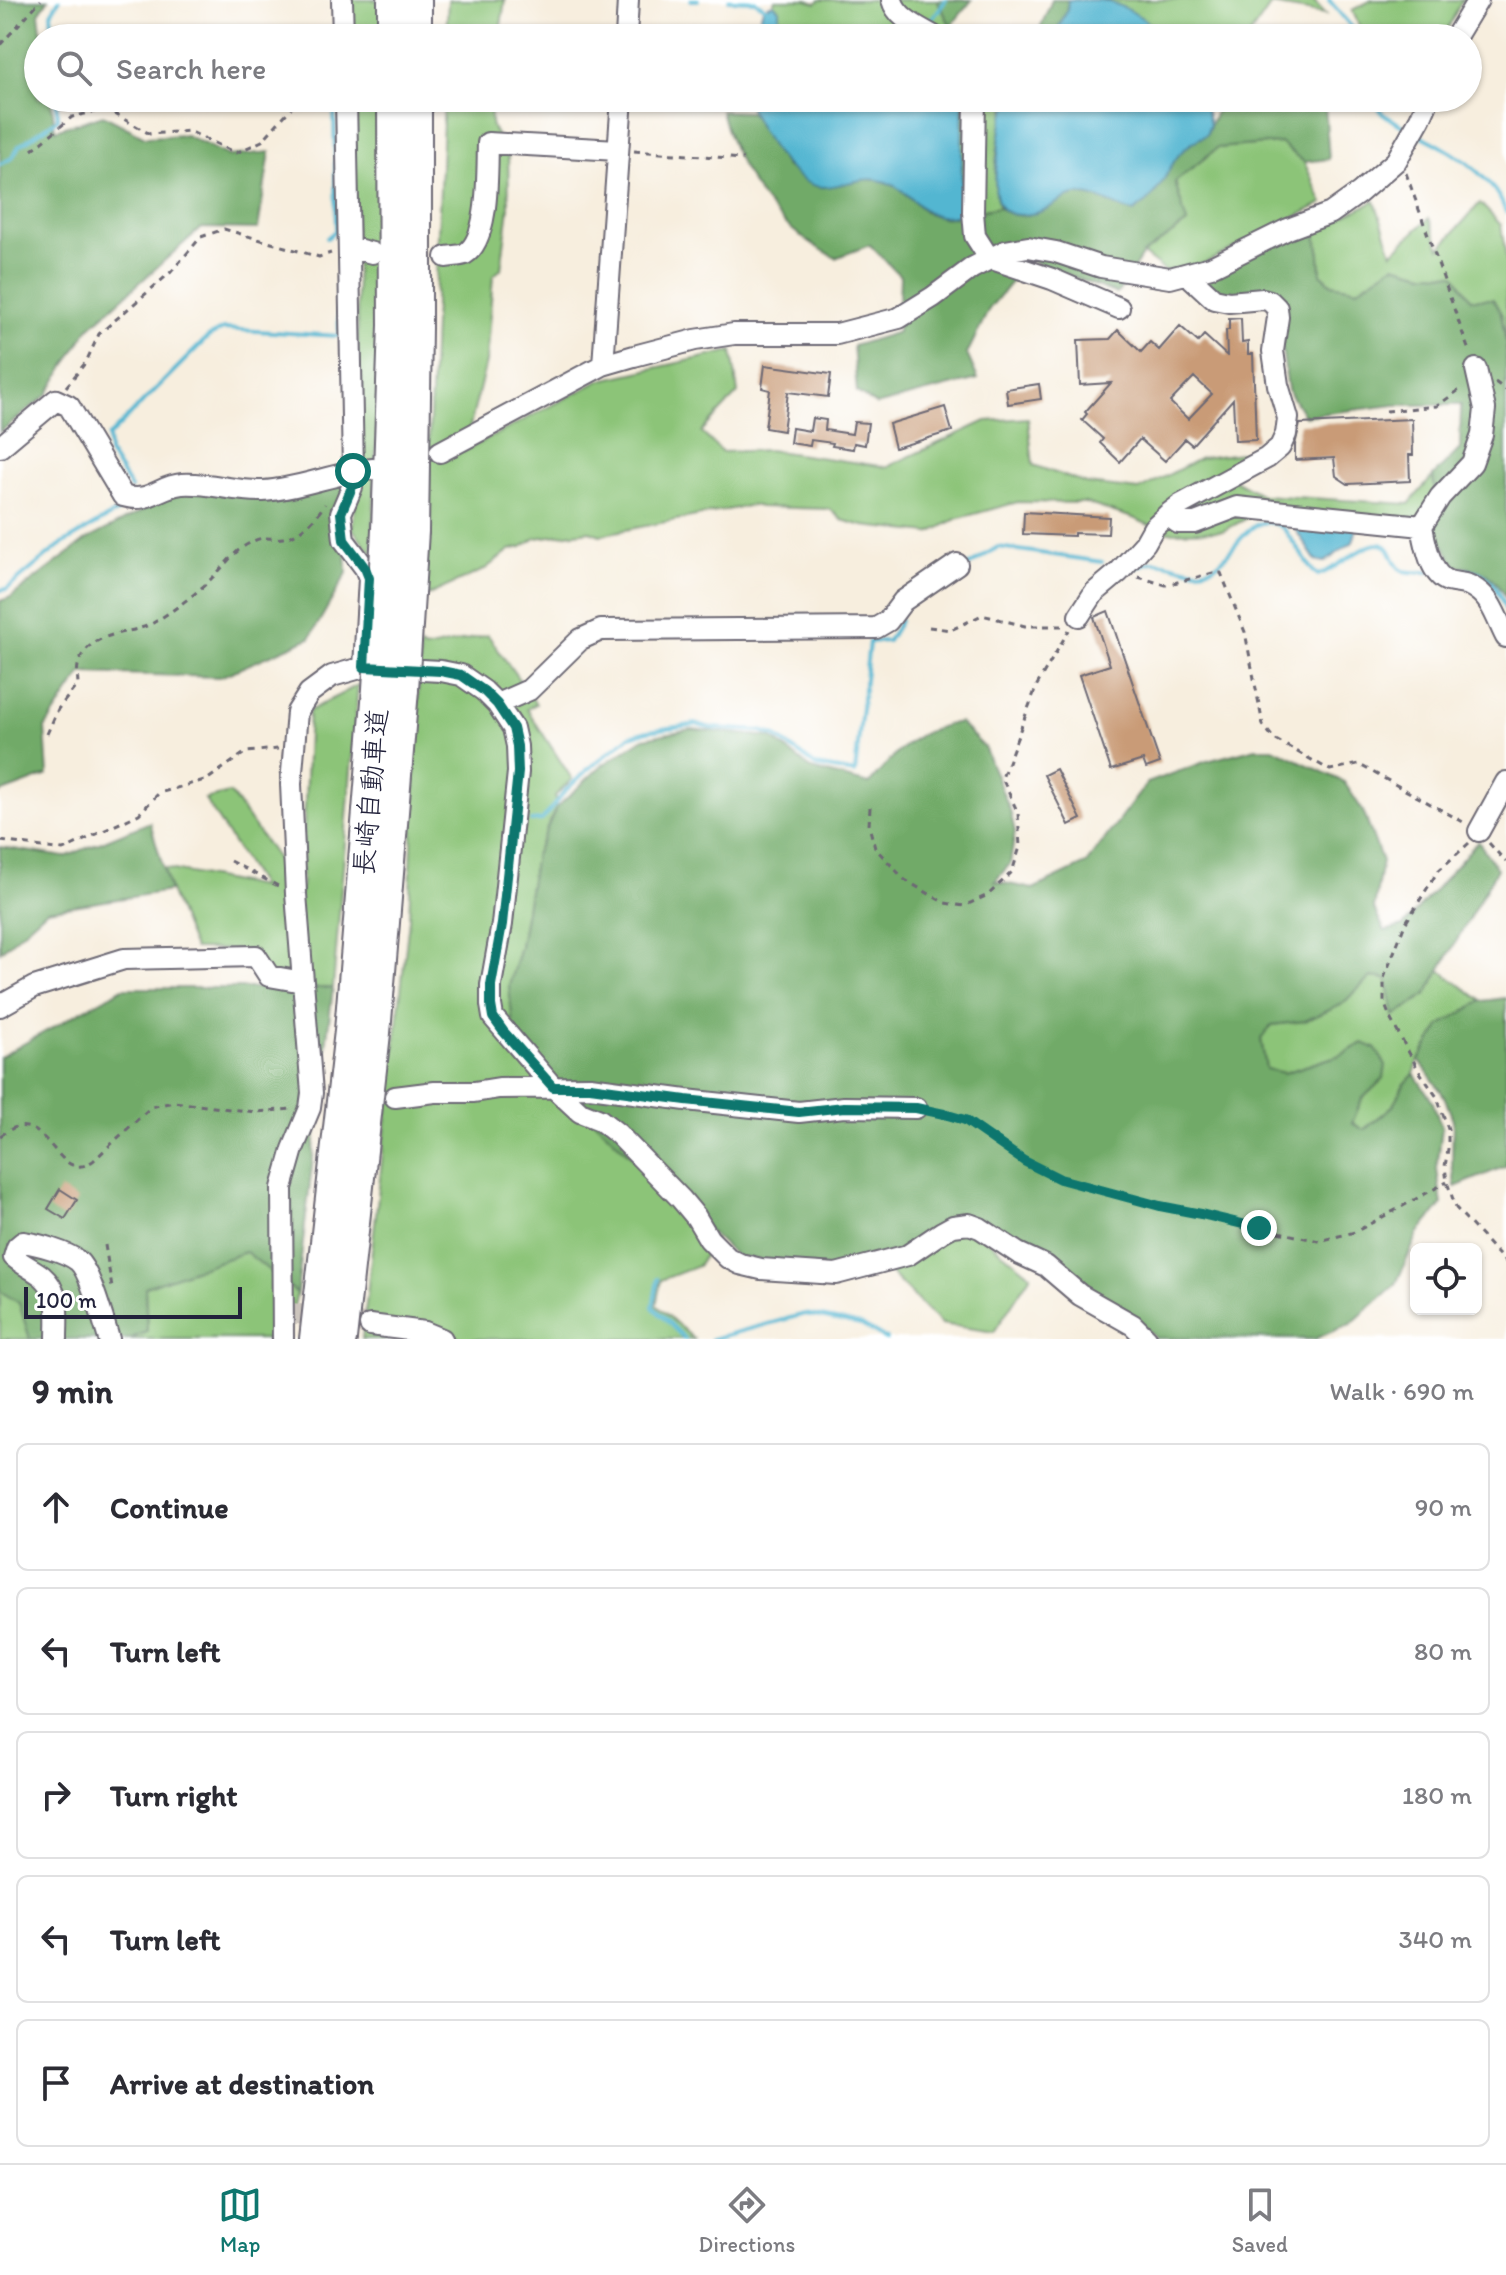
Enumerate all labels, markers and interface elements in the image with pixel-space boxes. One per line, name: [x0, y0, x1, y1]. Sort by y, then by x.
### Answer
search box: [24, 24, 1482, 112]
icon: search: [52, 46, 96, 90]
text: Search here: [116, 50, 266, 87]
route start: [335, 453, 371, 489]
street label: 長崎自動車道: [346, 707, 394, 877]
route end: [1241, 1210, 1277, 1246]
map controls: [1410, 1243, 1482, 1315]
button: locate: [1410, 1243, 1482, 1315]
scale bar: [24, 1283, 242, 1319]
text: 100 m: [36, 1287, 97, 1314]
text: 9 min: [32, 1371, 113, 1412]
text: Walk · 690 m: [1330, 1375, 1474, 1407]
icon: ahead: [34, 1485, 78, 1529]
text: Continue: [110, 1489, 229, 1526]
text: 90 m: [1415, 1491, 1472, 1523]
icon: left: [34, 1629, 78, 1673]
text: Turn left: [110, 1633, 221, 1670]
text: 80 m: [1414, 1635, 1472, 1667]
icon: right: [34, 1773, 78, 1817]
text: Turn right: [110, 1777, 238, 1814]
text: 180 m: [1402, 1779, 1472, 1811]
icon: left: [34, 1917, 78, 1961]
text: Turn left: [110, 1921, 221, 1958]
text: 340 m: [1398, 1923, 1472, 1955]
icon: arrive: [34, 2061, 78, 2105]
text: Arrive at destination: [110, 2065, 374, 2102]
tab: Map: [218, 2183, 262, 2258]
tab: Directions: [699, 2183, 795, 2258]
tab: Saved: [1232, 2183, 1288, 2258]

